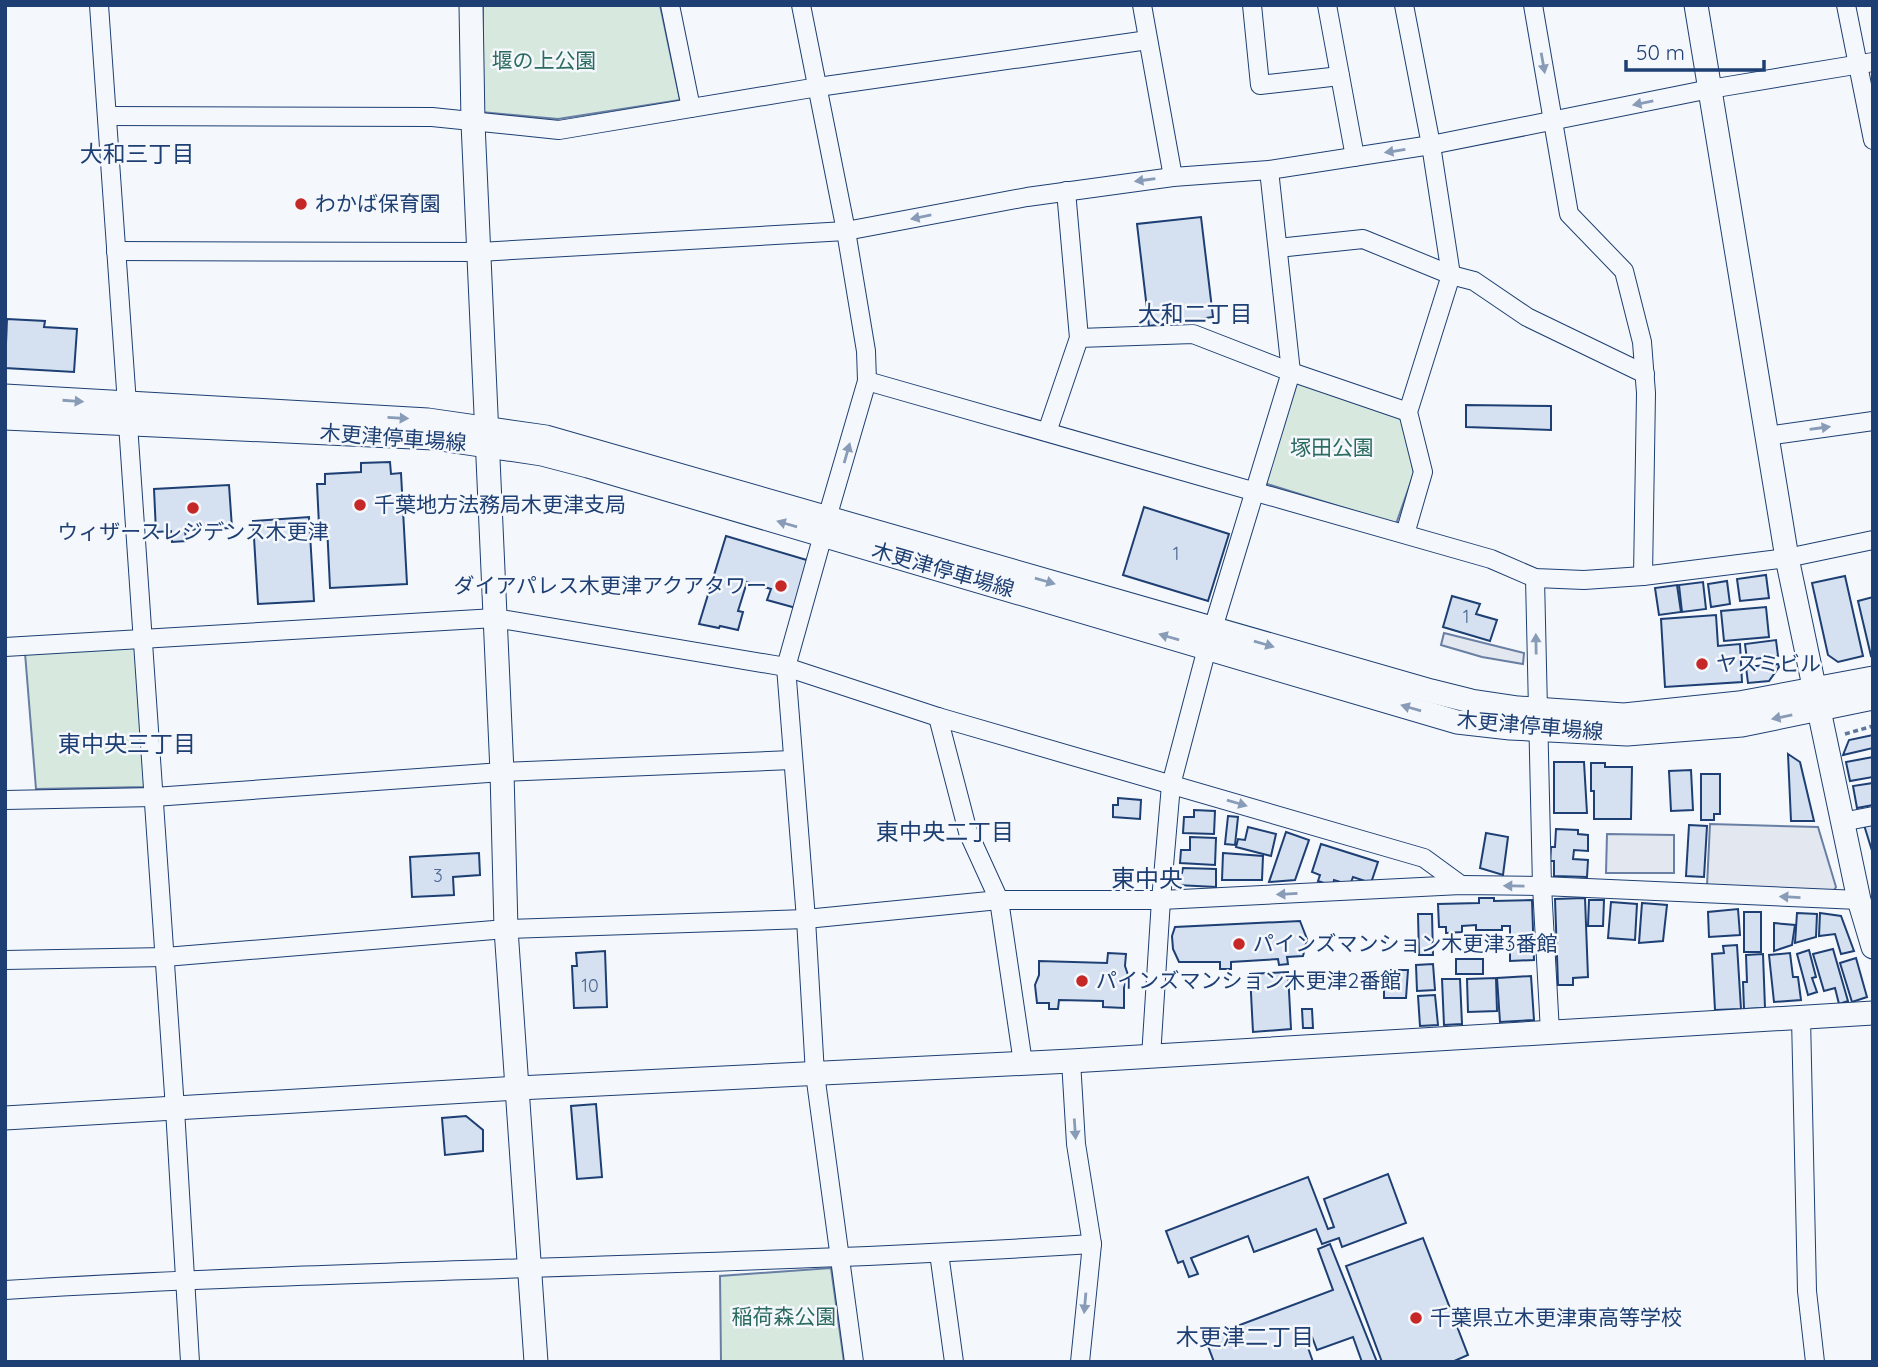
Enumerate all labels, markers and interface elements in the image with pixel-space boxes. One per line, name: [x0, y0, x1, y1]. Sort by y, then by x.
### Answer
scale bar: [1626, 28, 1764, 72]
text: 50 m: [1636, 39, 1685, 65]
park label: 堰の上公園: [492, 47, 597, 73]
one-way arrow: [1538, 52, 1549, 74]
one-way arrow: [1632, 97, 1654, 108]
district label: 大和三丁目: [80, 139, 195, 168]
one-way arrow: [1384, 146, 1406, 157]
one-way arrow: [1134, 175, 1156, 186]
place label: わかば保育園: [315, 190, 441, 216]
marker: わかば保育園: [293, 196, 309, 212]
one-way arrow: [910, 211, 932, 222]
district label: 大和二丁目: [1138, 299, 1253, 328]
one-way arrow: [63, 395, 85, 406]
one-way arrow: [388, 413, 410, 424]
street label: 木更津停車場線: [319, 419, 467, 455]
one-way arrow: [1809, 423, 1831, 434]
park label: 塚田公園: [1290, 434, 1374, 460]
one-way arrow: [842, 442, 852, 463]
place label: 千葉地方法務局木更津支局: [374, 491, 626, 517]
marker: 千葉地方法務局木更津支局: [352, 497, 368, 513]
marker: ウィザースレジデンス木更津: [185, 500, 201, 516]
place label: ウィザースレジデンス木更津: [57, 518, 329, 544]
one-way arrow: [776, 519, 797, 529]
street label: 木更津停車場線: [869, 536, 1018, 602]
house number: 1: [1173, 542, 1179, 565]
place label: ダイアパレス木更津アクアタワー: [453, 572, 767, 598]
one-way arrow: [1034, 576, 1056, 587]
marker: ダイアパレス木更津アクアタワー: [773, 578, 789, 594]
house number: 1: [1463, 605, 1469, 628]
one-way arrow: [1158, 632, 1179, 642]
one-way arrow: [1530, 632, 1542, 654]
one-way arrow: [1254, 640, 1275, 650]
place label: ヤスミビル: [1716, 650, 1821, 676]
marker: ヤスミビル: [1694, 656, 1710, 672]
one-way arrow: [1400, 703, 1421, 713]
street label: 木更津停車場線: [1456, 706, 1604, 744]
one-way arrow: [1771, 712, 1793, 723]
district label: 東中央三丁目: [58, 729, 196, 758]
one-way arrow: [1227, 799, 1248, 809]
district label: 東中央二丁目: [876, 817, 1014, 846]
district label: 東中央: [1111, 863, 1183, 893]
house number: 3: [433, 864, 443, 887]
one-way arrow: [1503, 880, 1525, 892]
one-way arrow: [1276, 889, 1298, 900]
one-way arrow: [1779, 892, 1801, 903]
place label: パインズマンション木更津3番館: [1253, 930, 1558, 956]
marker: パインズマンション木更津3番館: [1231, 936, 1247, 952]
place label: パインズマンション木更津2番館: [1096, 967, 1401, 993]
marker: パインズマンション木更津2番館: [1074, 973, 1090, 989]
house number: 10: [581, 974, 599, 997]
one-way arrow: [1070, 1118, 1081, 1140]
one-way arrow: [1079, 1292, 1090, 1314]
park label: 稲荷森公園: [732, 1303, 837, 1329]
place label: 千葉県立木更津東高等学校: [1430, 1304, 1682, 1330]
marker: 千葉県立木更津東高等学校: [1408, 1310, 1424, 1326]
district label: 木更津二丁目: [1176, 1322, 1314, 1351]

